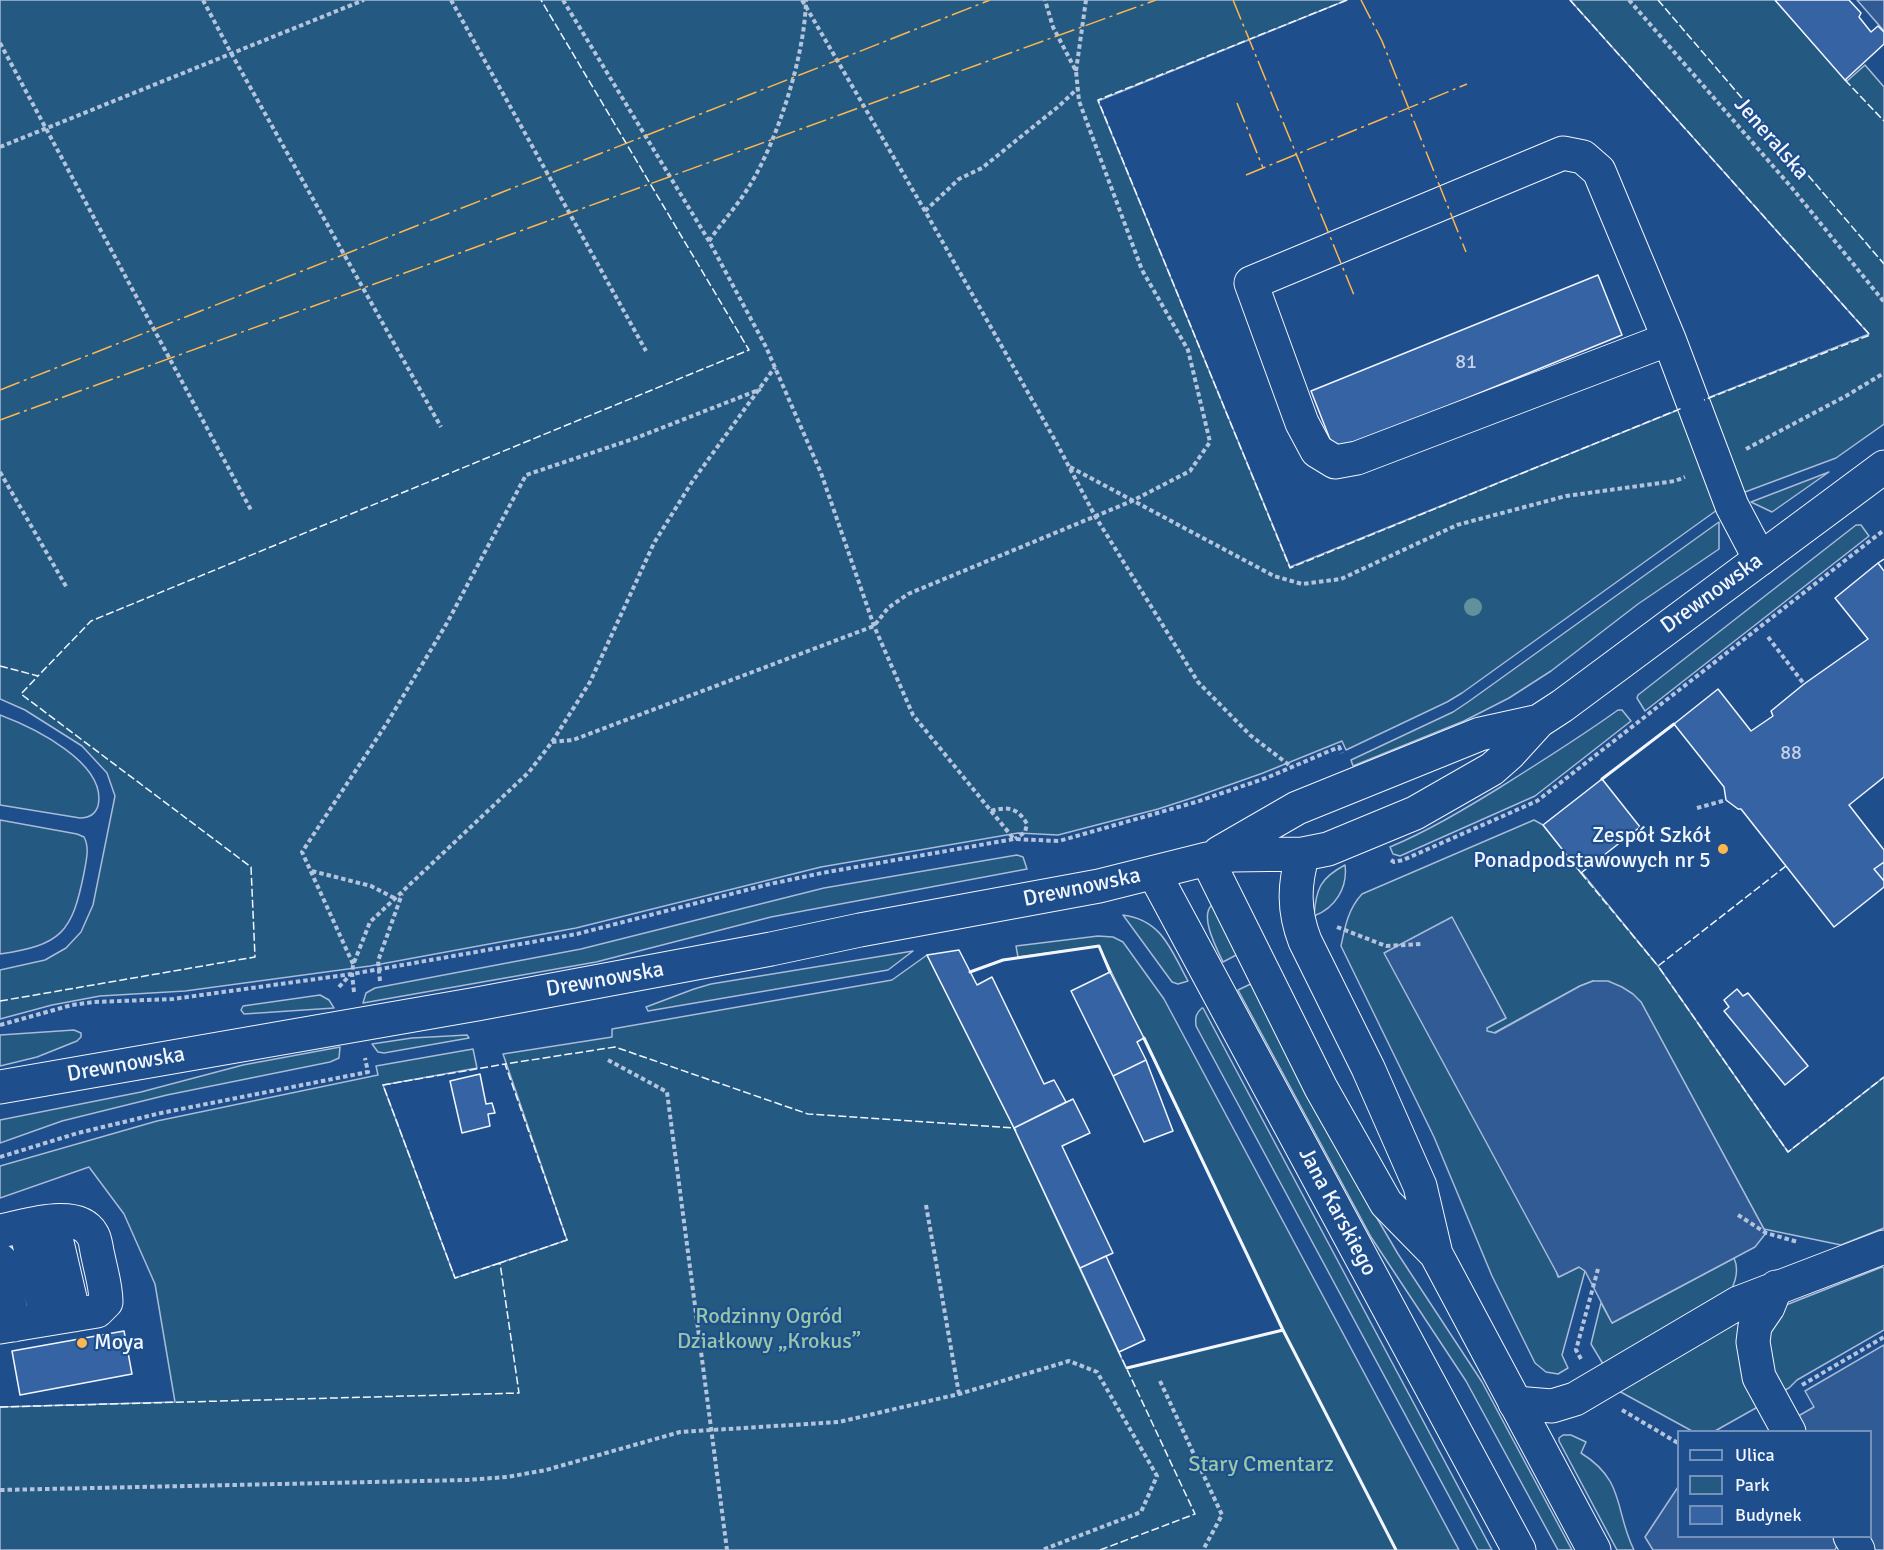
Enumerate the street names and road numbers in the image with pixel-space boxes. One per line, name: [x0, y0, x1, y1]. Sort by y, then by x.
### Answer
street label: Jeneralska: [1728, 92, 1814, 186]
street label: Drewnowska: [1656, 548, 1768, 640]
street label: Drewnowska: [1021, 863, 1143, 913]
street label: Drewnowska: [544, 957, 666, 1003]
street label: Drewnowska: [65, 1042, 187, 1088]
street label: Jana Karskiego: [1292, 1143, 1382, 1281]

